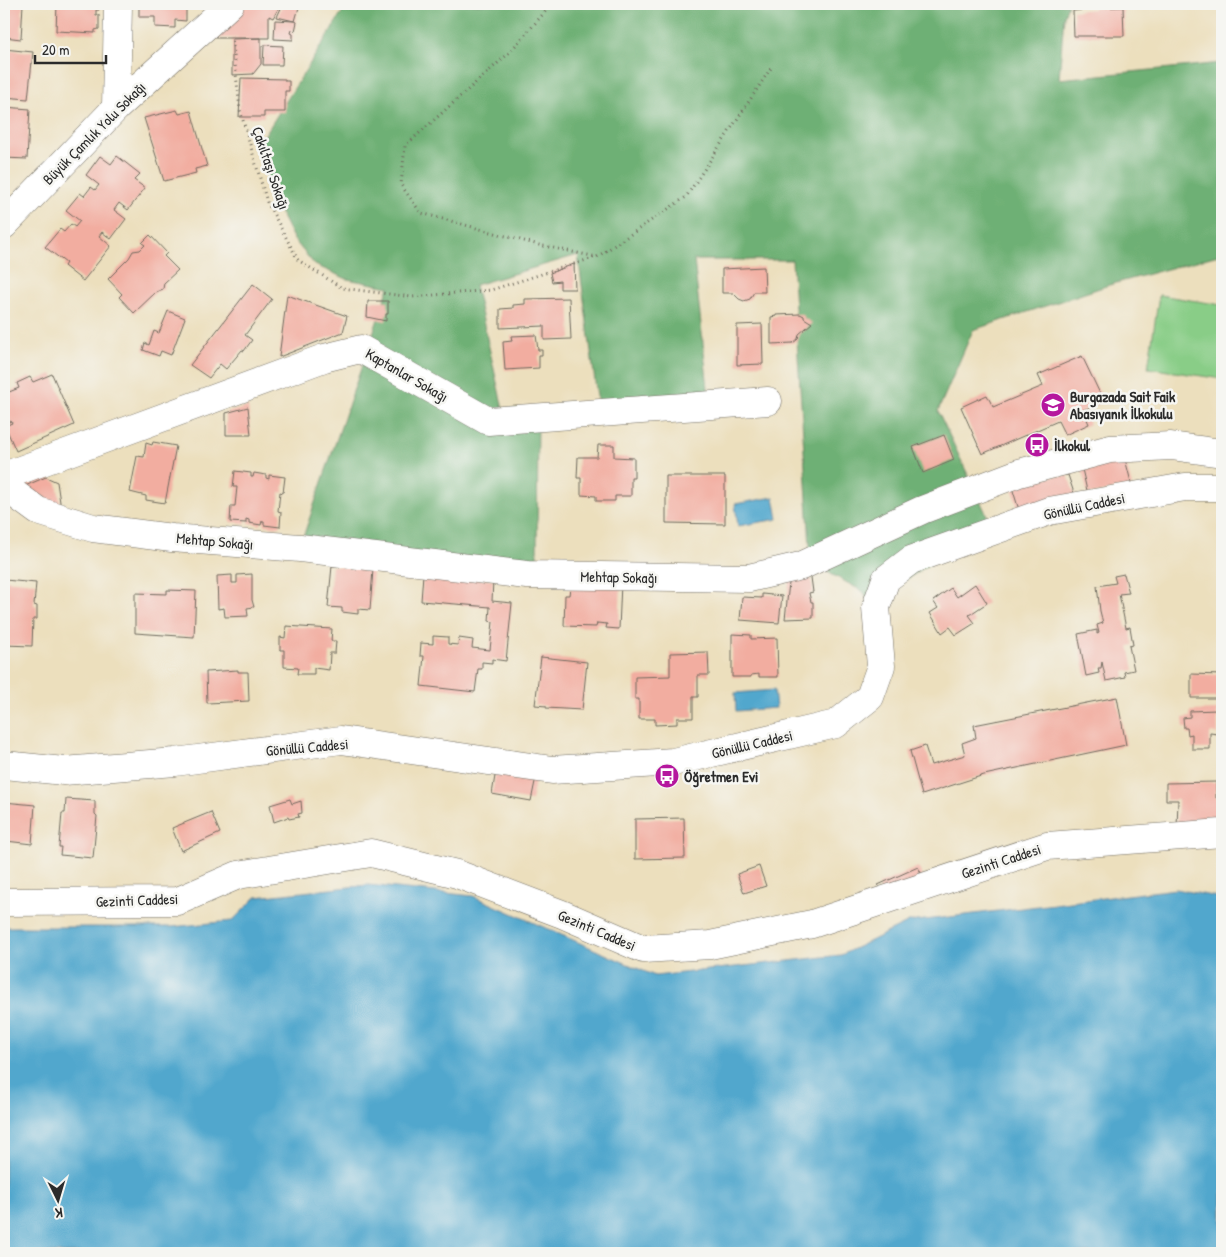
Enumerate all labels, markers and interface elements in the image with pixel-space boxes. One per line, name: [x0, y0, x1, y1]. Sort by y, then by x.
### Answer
scale bar: [35, 32, 106, 64]
text: 20 m: [42, 39, 69, 60]
street label: Büyük Çamlık Yolu Sokağı: [38, 77, 150, 189]
street label: Çakıltaşı Sokağı: [247, 124, 295, 212]
street label: Kaptanlar Sokağı: [362, 343, 452, 407]
place label: Burgazada Sait Faik Abasıyanık İlkokulu: [1070, 386, 1176, 425]
school or university icon: Burgazada Sait Faik Abasıyanık İlkokulu: [1040, 392, 1066, 418]
bus stop icon: İlkokul: [1024, 432, 1050, 458]
place label: İlkokul: [1054, 435, 1091, 456]
street label: Gönüllü Caddesi: [1041, 487, 1127, 525]
street label: Mehtap Sokağı: [176, 527, 254, 555]
street label: Mehtap Sokağı: [580, 566, 658, 588]
street label: Gönüllü Caddesi: [709, 724, 795, 764]
street label: Gönüllü Caddesi: [265, 733, 349, 761]
bus stop icon: Öğretmen Evi: [654, 763, 680, 789]
place label: Öğretmen Evi: [684, 766, 758, 788]
street label: Gezinti Caddesi: [958, 838, 1044, 884]
street label: Gezinti Caddesi: [95, 888, 179, 912]
street label: Gezinti Caddesi: [555, 904, 639, 956]
north arrow: [32, 1174, 82, 1224]
text: K: [54, 1204, 64, 1223]

